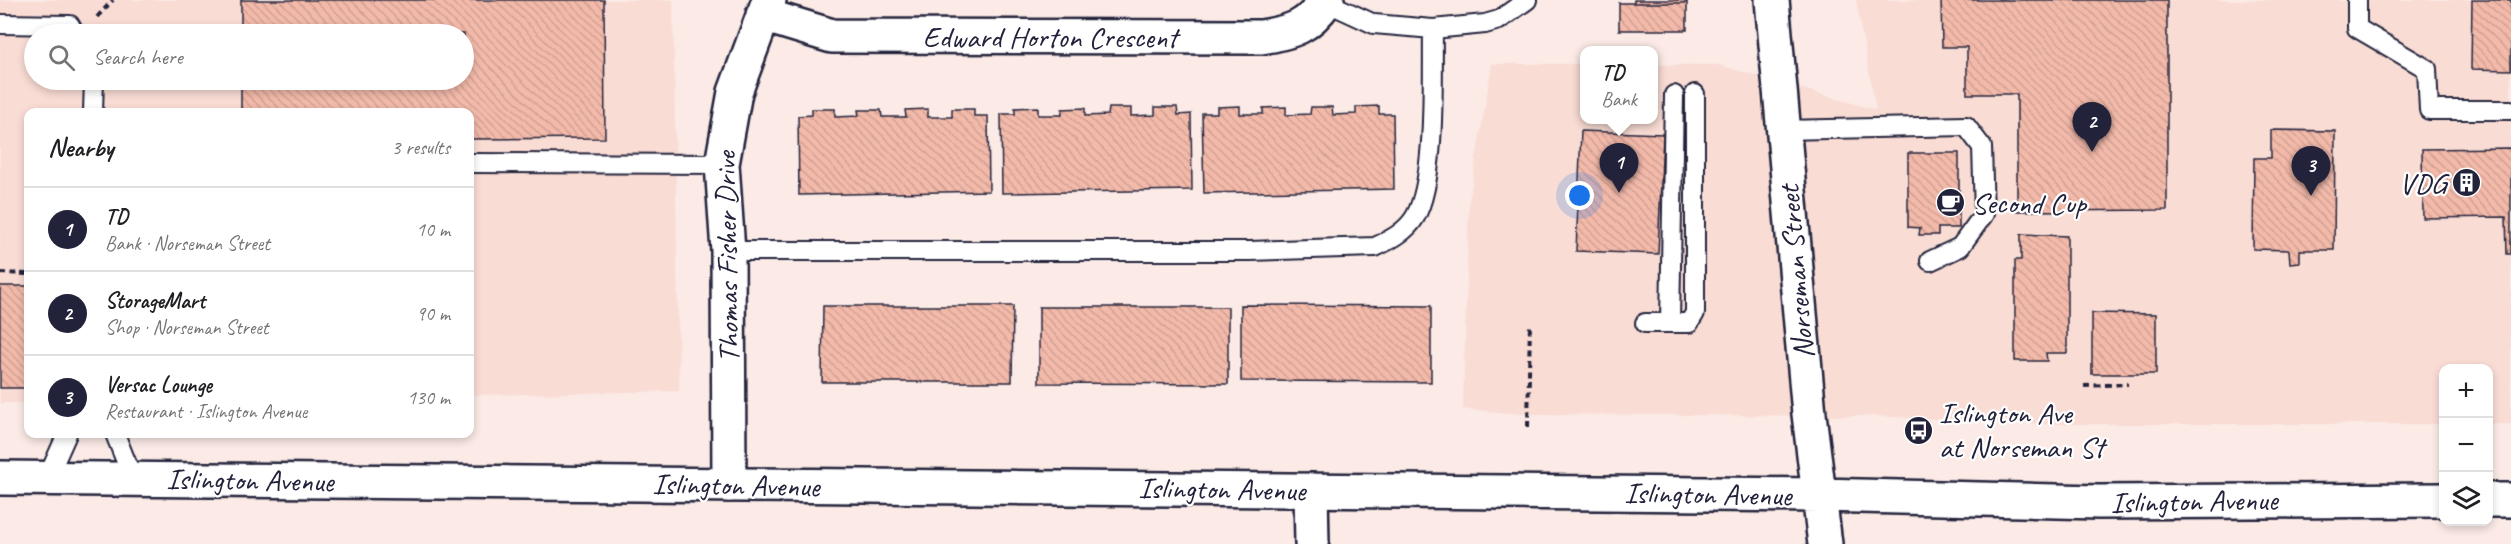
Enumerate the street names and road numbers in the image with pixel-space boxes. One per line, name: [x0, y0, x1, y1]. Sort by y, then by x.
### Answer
street label: Edward Horton Crescent: [923, 18, 1181, 56]
street label: Thomas Fisher Drive: [706, 149, 748, 363]
street label: Norseman Street: [1769, 181, 1823, 360]
street label: Islington Avenue: [166, 460, 336, 500]
street label: Islington Avenue: [652, 465, 822, 505]
street label: Islington Avenue: [1138, 469, 1308, 509]
street label: Islington Avenue: [1624, 474, 1794, 514]
street label: Islington Avenue: [2110, 481, 2280, 521]

